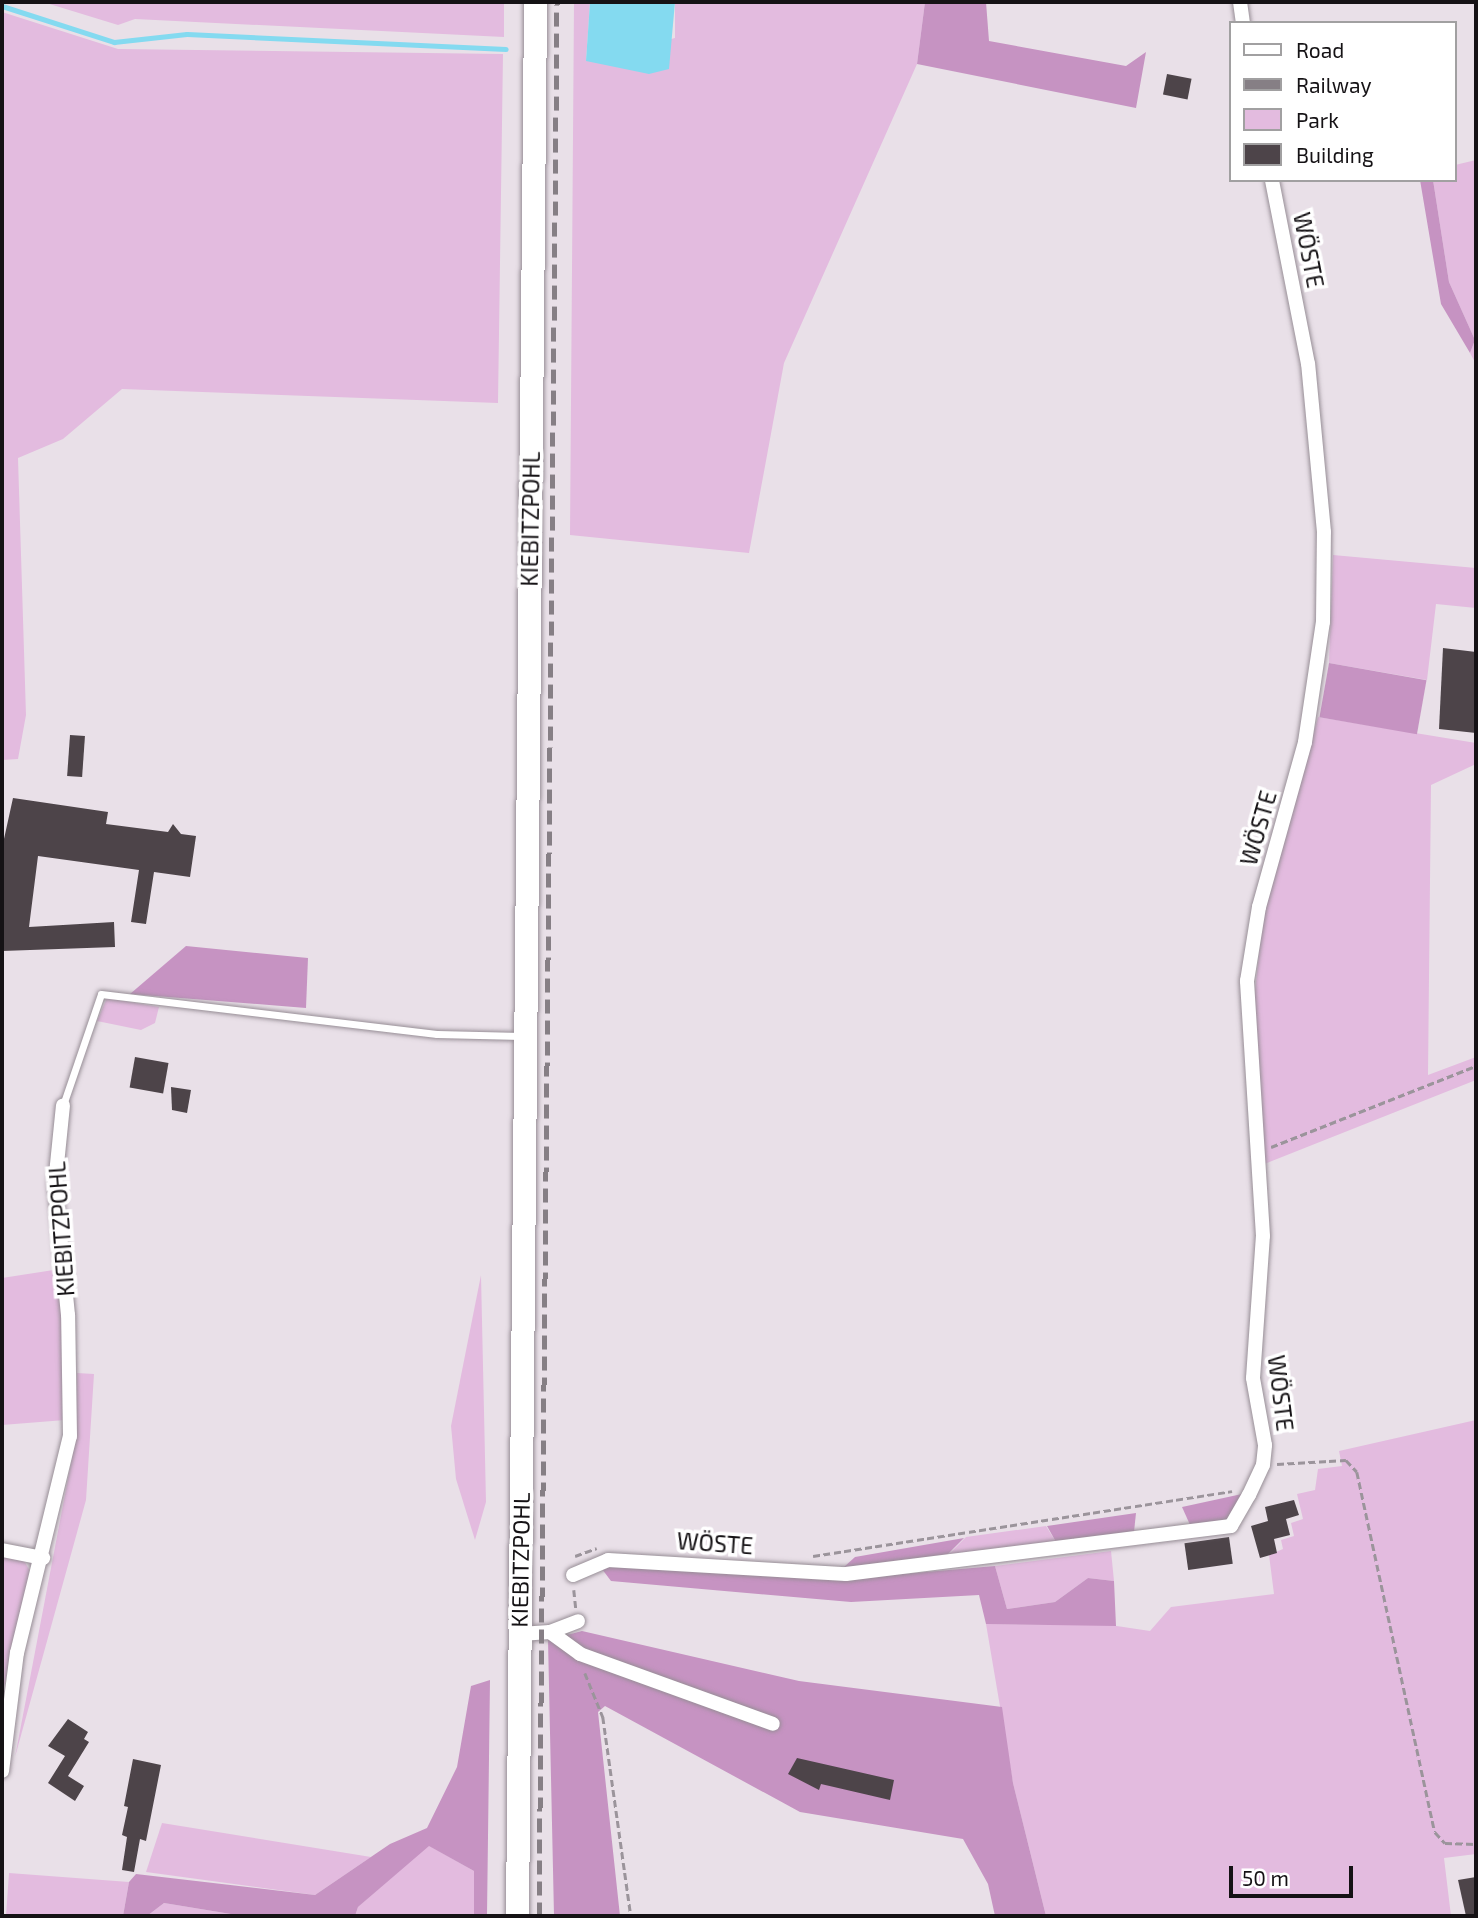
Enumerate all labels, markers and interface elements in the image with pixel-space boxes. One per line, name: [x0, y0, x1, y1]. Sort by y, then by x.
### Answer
legend: [1230, 21, 1457, 182]
text: Road: [1296, 37, 1344, 62]
text: Railway: [1296, 72, 1372, 97]
text: Park: [1296, 107, 1339, 132]
text: Building: [1296, 142, 1374, 167]
street label: WÖSTE: [1288, 210, 1330, 290]
street label: KIEBITZPOHL: [515, 451, 545, 587]
street label: WÖSTE: [1234, 788, 1282, 868]
street label: KIEBITZPOHL: [43, 1161, 79, 1297]
street label: WÖSTE: [1263, 1353, 1299, 1433]
street label: KIEBITZPOHL: [505, 1492, 535, 1628]
street label: WÖSTE: [676, 1527, 754, 1559]
scale bar: [1233, 1852, 1357, 1896]
text: 50 m: [1242, 1865, 1289, 1890]

